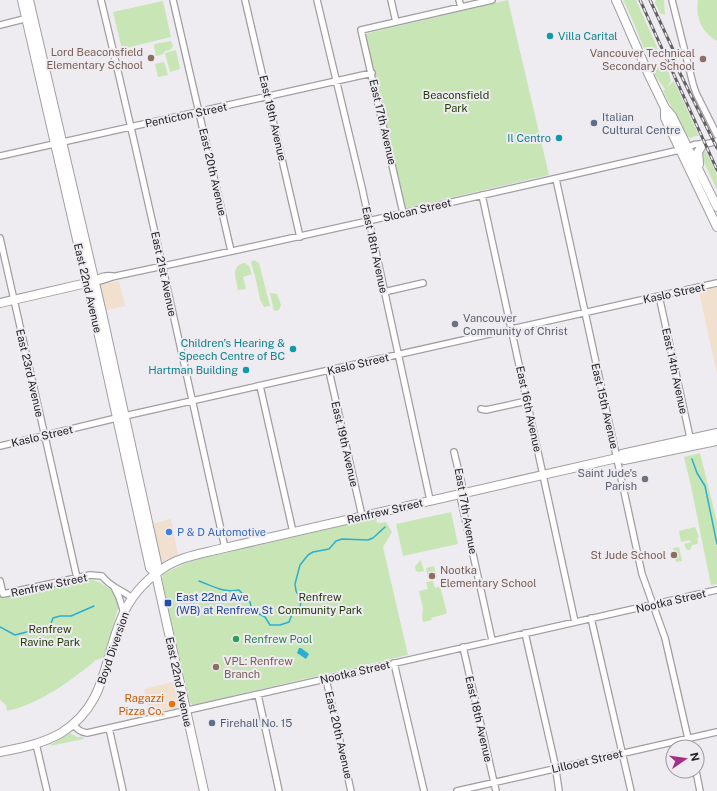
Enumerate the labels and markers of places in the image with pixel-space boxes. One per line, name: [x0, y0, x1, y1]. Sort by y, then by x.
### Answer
place label: Villa Carital: [558, 30, 618, 42]
marker: Villa Carital: [545, 31, 555, 41]
place label: Lord Beaconsfield Elementary School: [46, 46, 143, 71]
place label: Vancouver Technical Secondary School: [590, 47, 695, 72]
marker: Lord Beaconsfield Elementary School: [146, 53, 156, 63]
marker: Vancouver Technical Secondary School: [698, 54, 708, 64]
place label: Italian Cultural Centre: [602, 111, 680, 136]
marker: Italian Cultural Centre: [589, 118, 599, 128]
place label: Il Centro: [507, 132, 551, 144]
marker: Il Centro: [554, 133, 564, 143]
place label: Vancouver Community of Christ: [463, 312, 568, 337]
marker: Vancouver Community of Christ: [450, 319, 460, 329]
place label: Children’s Hearing & Speech Centre of BC: [179, 337, 285, 362]
marker: Children’s Hearing & Speech Centre of BC: [288, 344, 298, 354]
place label: Hartman Building: [148, 364, 238, 376]
marker: Hartman Building: [241, 365, 251, 375]
place label: Saint Jude's Parish: [578, 467, 637, 492]
marker: Saint Jude's Parish: [640, 474, 650, 484]
place label: P & D Automotive: [177, 526, 266, 538]
marker: P & D Automotive: [164, 527, 174, 537]
place label: St Jude School: [590, 549, 666, 561]
marker: St Jude School: [669, 550, 679, 560]
place label: Nootka Elementary School: [440, 564, 537, 589]
marker: Nootka Elementary School: [427, 571, 437, 581]
place label: East 22nd Ave (WB) at Renfrew St: [176, 591, 273, 616]
marker: East 22nd Ave (WB) at Renfrew St: [163, 598, 173, 608]
place label: Renfrew Pool: [244, 633, 312, 645]
marker: Renfrew Pool: [231, 634, 241, 644]
place label: VPL: Renfrew Branch: [224, 655, 293, 680]
marker: VPL: Renfrew Branch: [211, 662, 221, 672]
place label: Ragazzi Pizza Co.: [119, 692, 164, 717]
marker: Ragazzi Pizza Co.: [167, 699, 177, 709]
place label: Firehall No. 15: [220, 717, 292, 729]
marker: Firehall No. 15: [207, 718, 217, 728]

